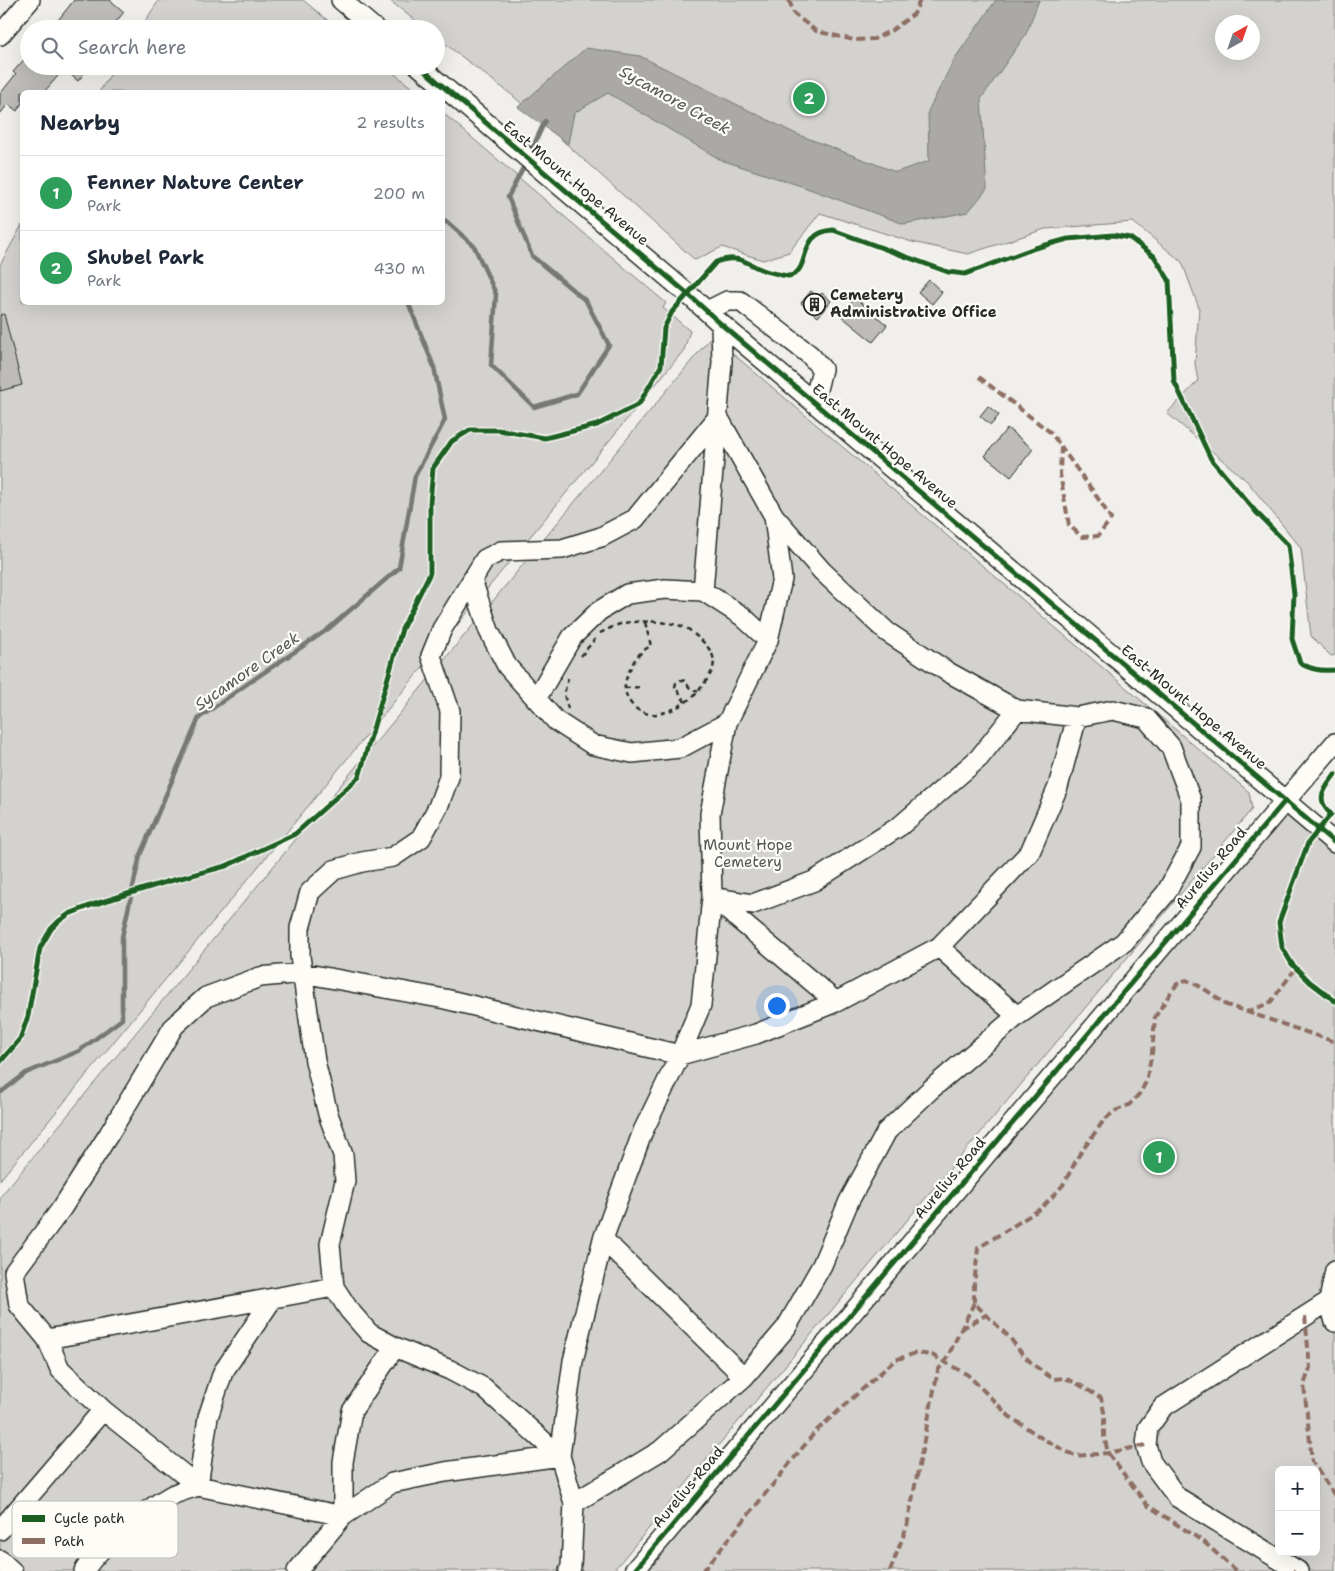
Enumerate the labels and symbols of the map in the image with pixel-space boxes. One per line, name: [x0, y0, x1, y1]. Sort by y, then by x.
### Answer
north arrow: [1215, 15, 1260, 60]
water label: Sycamore Creek: [616, 61, 734, 139]
pin: 2: [793, 79, 825, 117]
street label: East Mount Hope Avenue: [499, 116, 653, 250]
place label: Cemetery Administrative Office: [830, 285, 997, 322]
building icon: Cemetery Administrative Office: [802, 292, 826, 316]
street label: East Mount Hope Avenue: [808, 379, 962, 513]
water label: Sycamore Creek: [190, 627, 304, 715]
street label: East Mount Hope Avenue: [1117, 640, 1271, 774]
street label: Aurelius Road: [1171, 822, 1252, 913]
park label: Mount Hope Cemetery: [703, 835, 793, 872]
your location: [764, 993, 790, 1019]
street label: Aurelius Road: [910, 1132, 991, 1223]
pin: 1: [1143, 1138, 1175, 1176]
street label: Aurelius Road: [648, 1441, 729, 1532]
legend: [12, 1501, 178, 1558]
text: Cycle path: [54, 1509, 125, 1527]
text: Path: [54, 1532, 85, 1550]

